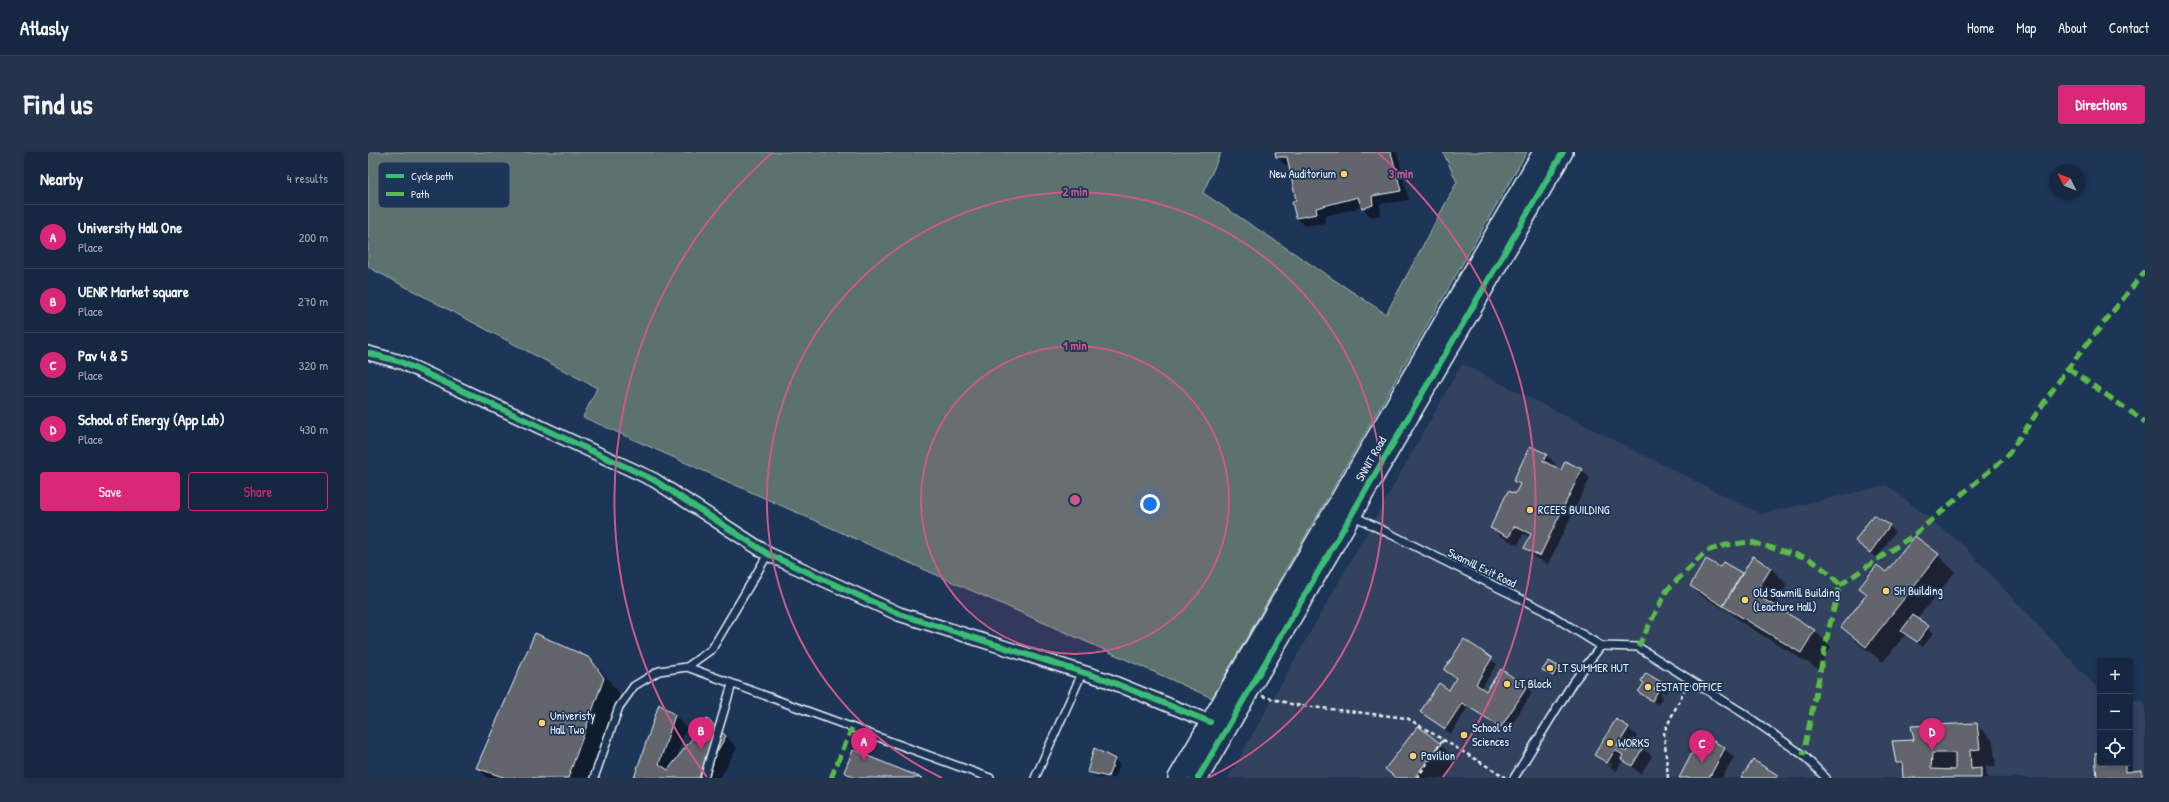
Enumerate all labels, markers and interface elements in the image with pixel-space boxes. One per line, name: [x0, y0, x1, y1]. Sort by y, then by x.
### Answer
text: Atlasly: [20, 15, 69, 41]
text: Home: [1967, 18, 1994, 37]
text: Map: [2016, 18, 2036, 37]
text: About: [2058, 18, 2087, 37]
text: Contact: [2109, 18, 2149, 37]
text: Find us: [24, 85, 93, 123]
button: Directions: [2058, 85, 2145, 124]
legend: [378, 162, 510, 208]
north arrow: [2049, 164, 2085, 200]
place label: New Auditorium: [1269, 165, 1336, 182]
text: 3 min: [1389, 165, 1414, 182]
text: Nearby: [40, 167, 83, 190]
text: 4 results: [287, 169, 328, 187]
text: Cycle path: [411, 169, 454, 183]
marker: New Auditorium: [1339, 169, 1349, 179]
text: 2 min: [1063, 183, 1088, 200]
text: Path: [411, 187, 429, 201]
text: University Hall One: [78, 217, 182, 238]
text: A: [50, 228, 56, 246]
text: 200 m: [298, 228, 328, 246]
text: Place: [78, 238, 103, 256]
text: UENR Market square: [78, 281, 189, 302]
text: B: [50, 292, 56, 310]
text: 270 m: [298, 292, 328, 310]
text: Place: [78, 302, 103, 320]
text: 1 min: [1063, 337, 1087, 354]
text: Pav 4 & 5: [78, 345, 127, 366]
text: C: [49, 356, 57, 374]
text: 320 m: [298, 356, 328, 374]
text: Place: [78, 366, 103, 384]
text: School of Energy (App Lab): [78, 409, 225, 430]
text: D: [50, 420, 56, 438]
text: 430 m: [300, 420, 328, 438]
text: Place: [78, 430, 103, 448]
street label: SNNIT Road: [1351, 433, 1390, 484]
button: Save: [40, 472, 180, 511]
button: Share: [188, 472, 328, 511]
centre of rings: [1068, 493, 1082, 507]
your location: [1140, 494, 1160, 514]
place label: RCEES BUILDING: [1538, 501, 1610, 518]
marker: RCEES BUILDING: [1525, 505, 1535, 515]
street label: Swamill Exit Road: [1445, 544, 1520, 592]
place label: SH Building: [1894, 582, 1943, 599]
place label: Old Sawmill Building (Leacture Hall): [1753, 584, 1840, 615]
marker: SH Building: [1881, 586, 1891, 596]
marker: Old Sawmill Building (Leacture Hall): [1740, 595, 1750, 605]
map controls: [2097, 658, 2133, 766]
button: +: [2097, 658, 2133, 694]
place label: LT SUMMER HUT: [1558, 659, 1629, 676]
marker: LT SUMMER HUT: [1545, 663, 1555, 673]
place label: LT Block: [1515, 675, 1552, 692]
place label: ESTATE OFFICE: [1656, 678, 1723, 695]
marker: LT Block: [1502, 679, 1512, 689]
marker: ESTATE OFFICE: [1643, 682, 1653, 692]
button: −: [2097, 694, 2133, 730]
place label: Univeristy Hall Two: [550, 707, 595, 738]
pin: B: [688, 717, 714, 750]
marker: Univeristy Hall Two: [537, 718, 547, 728]
pin: D: [1919, 718, 1945, 751]
place label: School of Sciences: [1472, 719, 1513, 750]
pin: A: [851, 728, 877, 761]
marker: School of Sciences: [1459, 730, 1469, 740]
pin: C: [1689, 730, 1715, 763]
button: locate: [2097, 730, 2133, 766]
place label: WORKS: [1618, 734, 1650, 751]
marker: WORKS: [1605, 738, 1615, 748]
place label: Pavilion: [1421, 747, 1455, 764]
marker: Pavilion: [1408, 751, 1418, 761]

